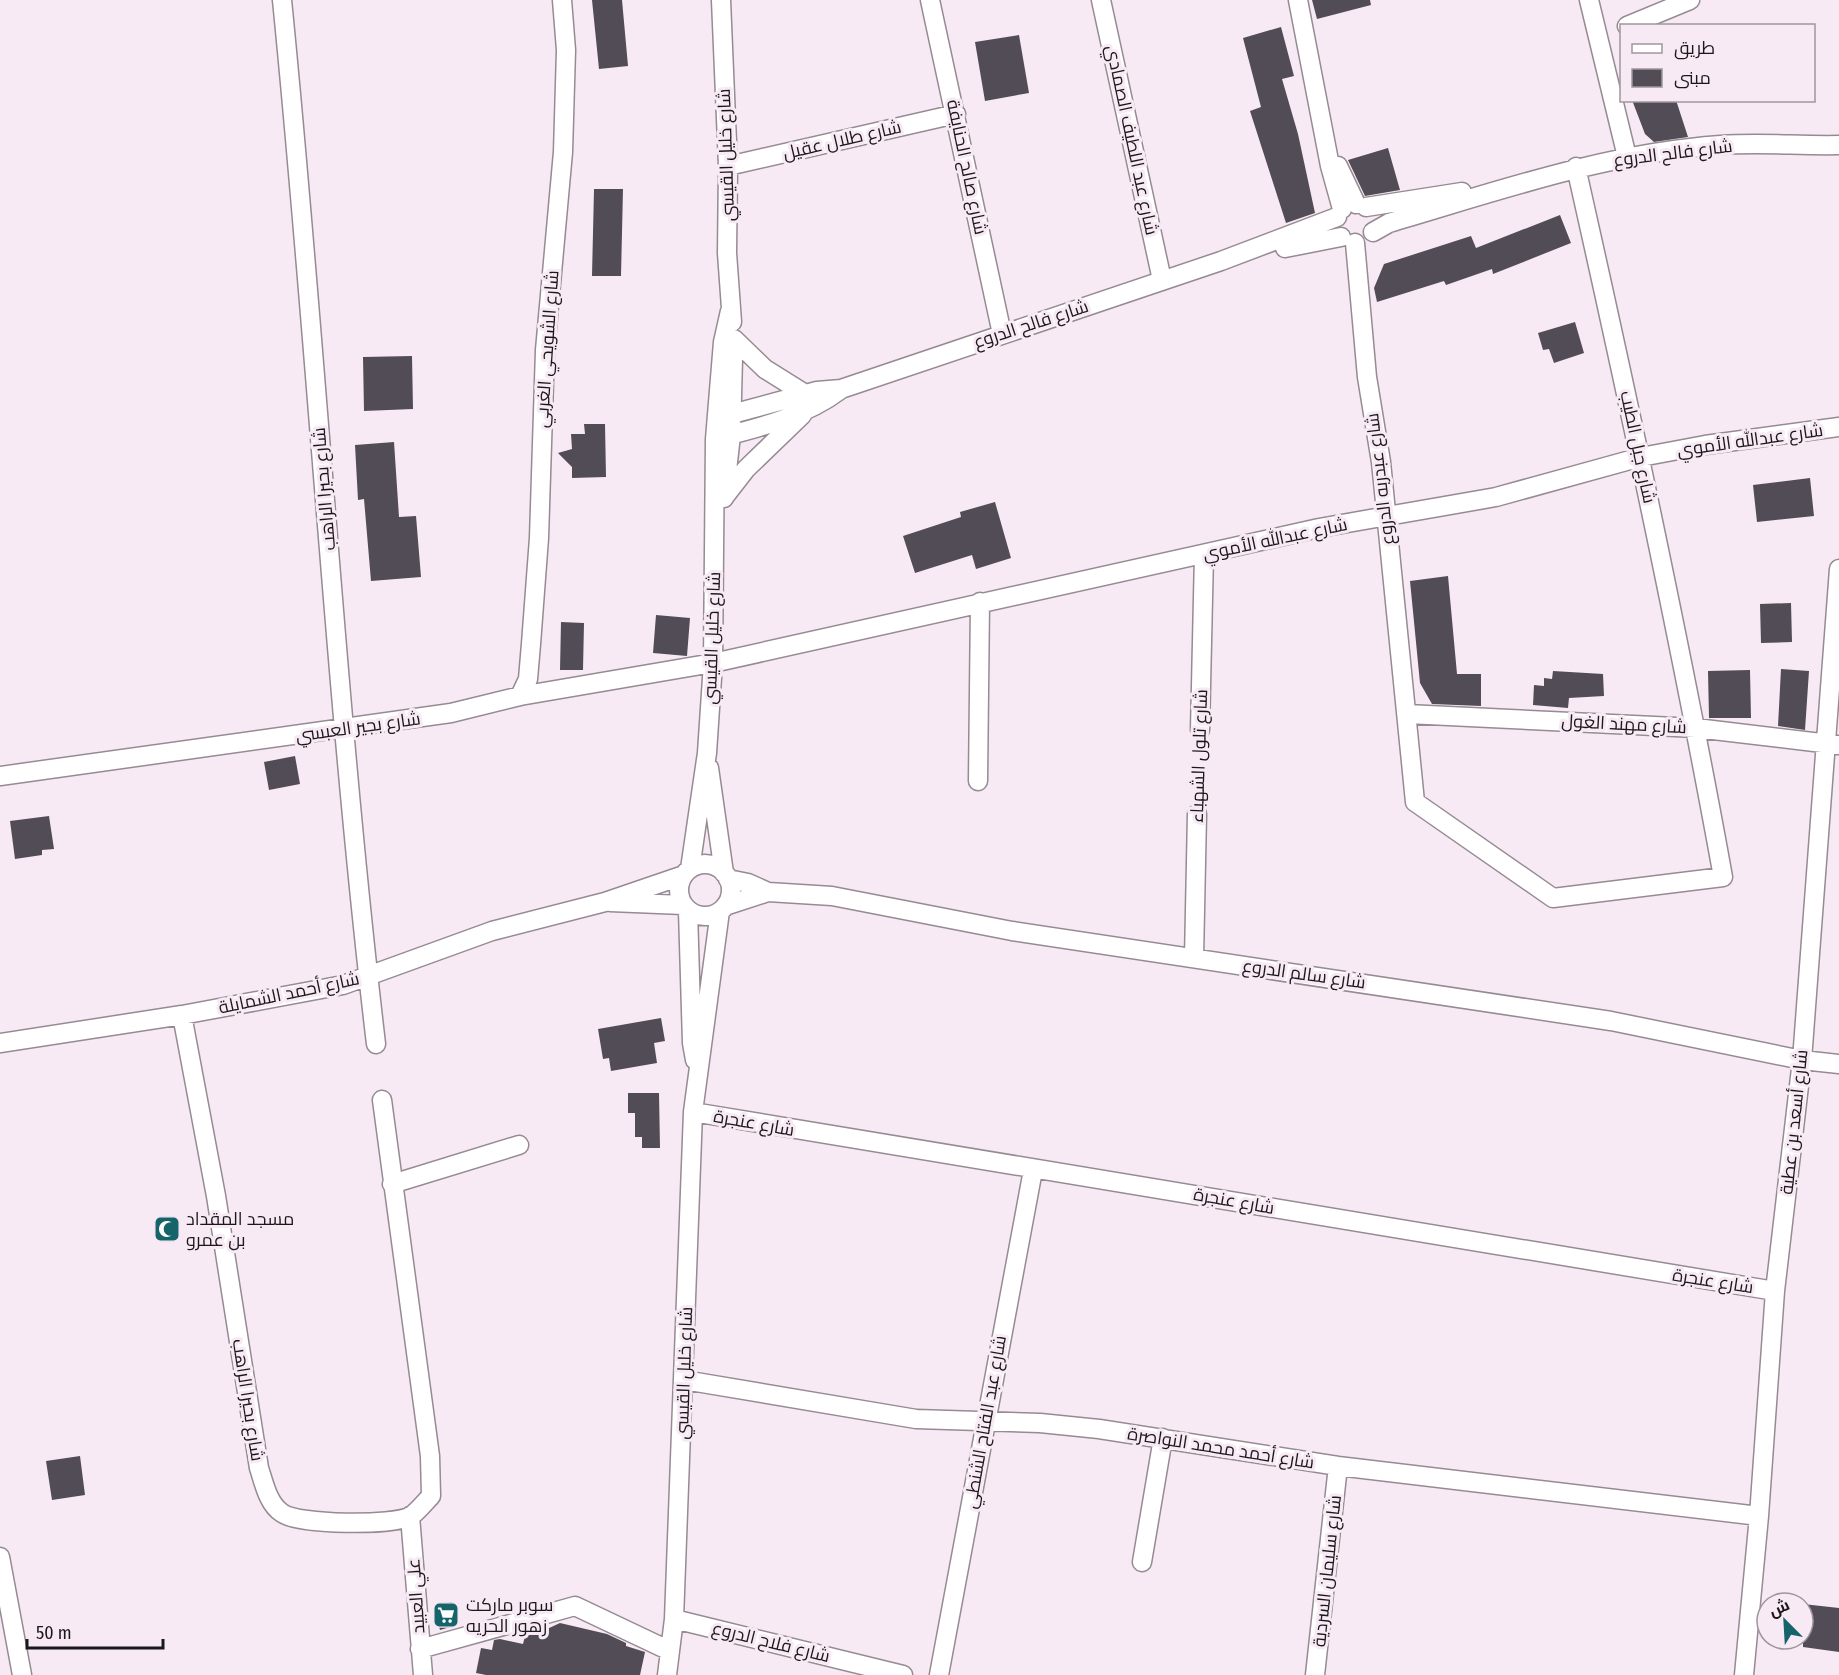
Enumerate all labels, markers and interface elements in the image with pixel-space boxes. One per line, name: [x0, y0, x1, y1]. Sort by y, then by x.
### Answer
legend: [1620, 24, 1815, 102]
text: طريق: [1674, 37, 1715, 60]
street label: شارع عبد اللطيف الصمادي: [1098, 43, 1163, 238]
text: مبنى: [1674, 67, 1711, 89]
street label: شارع خليل القيسي: [713, 88, 741, 222]
street label: شارع صالح الحنايفة: [941, 97, 992, 237]
street label: شارع طلال عقيل: [781, 116, 904, 165]
street label: شارع فالح الدروع: [1612, 135, 1734, 172]
street label: شارع الشويحي الغربي: [531, 269, 566, 429]
street label: شارع فالح الدروع: [971, 295, 1092, 354]
street label: شارع جبل الطيب: [1614, 389, 1661, 505]
street label: شارع عبدربه الدروع: [1361, 412, 1400, 546]
street label: شارع عبدالله الأموي: [1675, 418, 1825, 464]
street label: شارع بحيرا الراهب: [308, 426, 341, 552]
street label: شارع عبدالله الأموي: [1200, 512, 1350, 568]
street label: شارع خليل القيسي: [699, 571, 727, 705]
street label: شارع تلول الشهباء: [1186, 689, 1213, 823]
street label: شارع بجير العبسي: [294, 707, 422, 749]
street label: شارع مهند الغول: [1561, 710, 1687, 739]
street label: شارع سالم الدروع: [1241, 954, 1367, 995]
street label: شارع أحمد الشمايلة: [217, 967, 362, 1020]
street label: شارع أسعد بن عطية: [1775, 1048, 1814, 1196]
street label: شارع عنجرة: [712, 1105, 796, 1142]
street label: شارع عنجرة: [1192, 1183, 1276, 1220]
place label: مسجد المقداد بن عمرو: [186, 1208, 294, 1251]
mosque icon: مسجد المقداد بن عمرو: [152, 1214, 182, 1244]
street label: شارع عنجرة: [1671, 1264, 1755, 1299]
street label: شارع خليل القيسي: [671, 1306, 699, 1440]
street label: شارع عبد الفتاح الشنطي: [959, 1334, 1014, 1511]
street label: شارع بحيرا الراهب: [226, 1337, 269, 1463]
street label: شارع أحمد محمد النواصرة: [1126, 1422, 1316, 1475]
street label: شارع سليمان السردية: [1308, 1494, 1347, 1648]
street label: علي العبيد: [402, 1557, 433, 1634]
north arrow: [1755, 1591, 1815, 1651]
place label: سوبر ماركت زهور الحريه: [466, 1594, 553, 1637]
text: ش: [1766, 1595, 1792, 1621]
supermarket icon: سوبر ماركت زهور الحريه: [431, 1600, 461, 1630]
scale bar: [27, 1612, 164, 1650]
street label: شارع فلاح الدروع: [710, 1617, 832, 1668]
text: 50 m: [36, 1622, 72, 1644]

